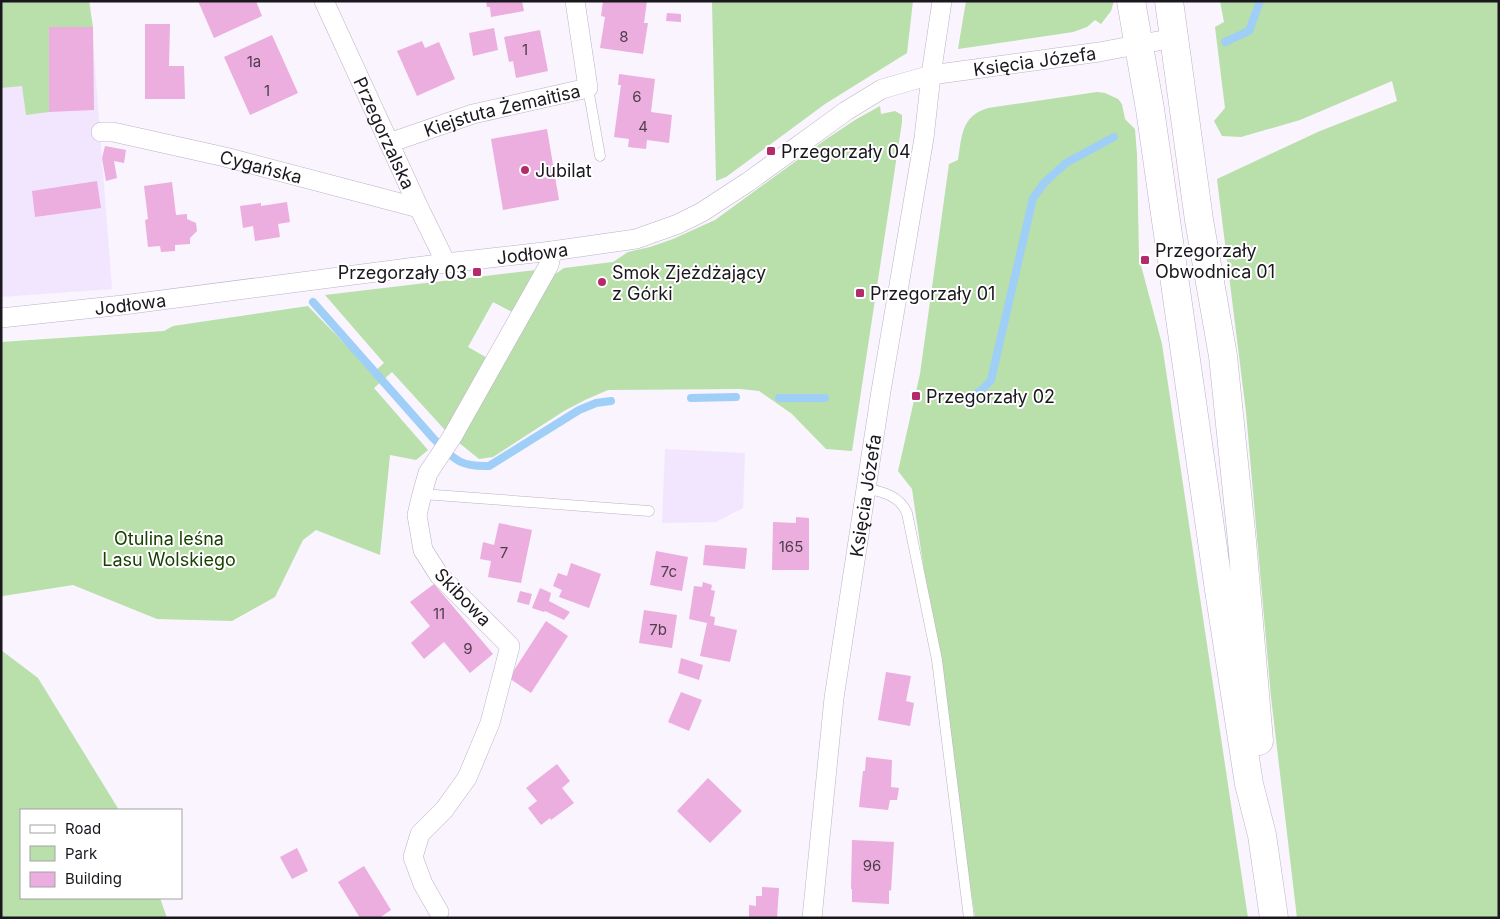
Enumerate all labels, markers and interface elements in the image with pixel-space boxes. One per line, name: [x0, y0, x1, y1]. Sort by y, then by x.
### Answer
house number: 8: [619, 27, 629, 46]
house number: 1: [522, 40, 528, 59]
street label: Księcia Józefa: [972, 42, 1097, 80]
house number: 1a: [247, 52, 261, 71]
street label: Przegorzalska: [350, 73, 419, 192]
street label: Kiejstuta Żemaitisa: [421, 80, 582, 141]
house number: 1: [264, 81, 270, 100]
house number: 6: [632, 87, 642, 106]
house number: 4: [638, 117, 648, 136]
place label: Przegorzały 04: [781, 141, 911, 162]
marker: Przegorzały 04: [765, 145, 777, 157]
street label: Cygańska: [218, 146, 304, 187]
place label: Jubilat: [535, 160, 592, 181]
marker: Jubilat: [519, 164, 531, 176]
street label: Jodłowa: [495, 238, 569, 268]
place label: Przegorzały Obwodnica 01: [1155, 240, 1275, 282]
marker: Przegorzały Obwodnica 01: [1139, 254, 1151, 266]
place label: Przegorzały 03: [338, 262, 467, 283]
place label: Smok Zjeżdżający z Górki: [612, 262, 766, 304]
marker: Przegorzały 03: [471, 266, 483, 278]
marker: Smok Zjeżdżający z Górki: [596, 276, 608, 288]
place label: Przegorzały 01: [870, 283, 995, 304]
marker: Przegorzały 01: [854, 287, 866, 299]
street label: Jodłowa: [93, 289, 167, 318]
place label: Przegorzały 02: [926, 386, 1055, 407]
marker: Przegorzały 02: [910, 390, 922, 402]
street label: Księcia Józefa: [845, 433, 885, 558]
park label: Otulina leśna Lasu Wolskiego: [102, 528, 236, 570]
house number: 165: [779, 537, 803, 556]
house number: 7: [500, 543, 508, 562]
house number: 7c: [661, 562, 677, 581]
street label: Skibowa: [430, 564, 496, 630]
house number: 11: [433, 604, 445, 623]
house number: 7b: [649, 620, 667, 639]
house number: 9: [463, 639, 473, 658]
legend: [20, 809, 182, 899]
text: Road: [65, 819, 101, 838]
text: Park: [65, 844, 98, 863]
house number: 96: [863, 856, 881, 875]
text: Building: [65, 869, 122, 888]

